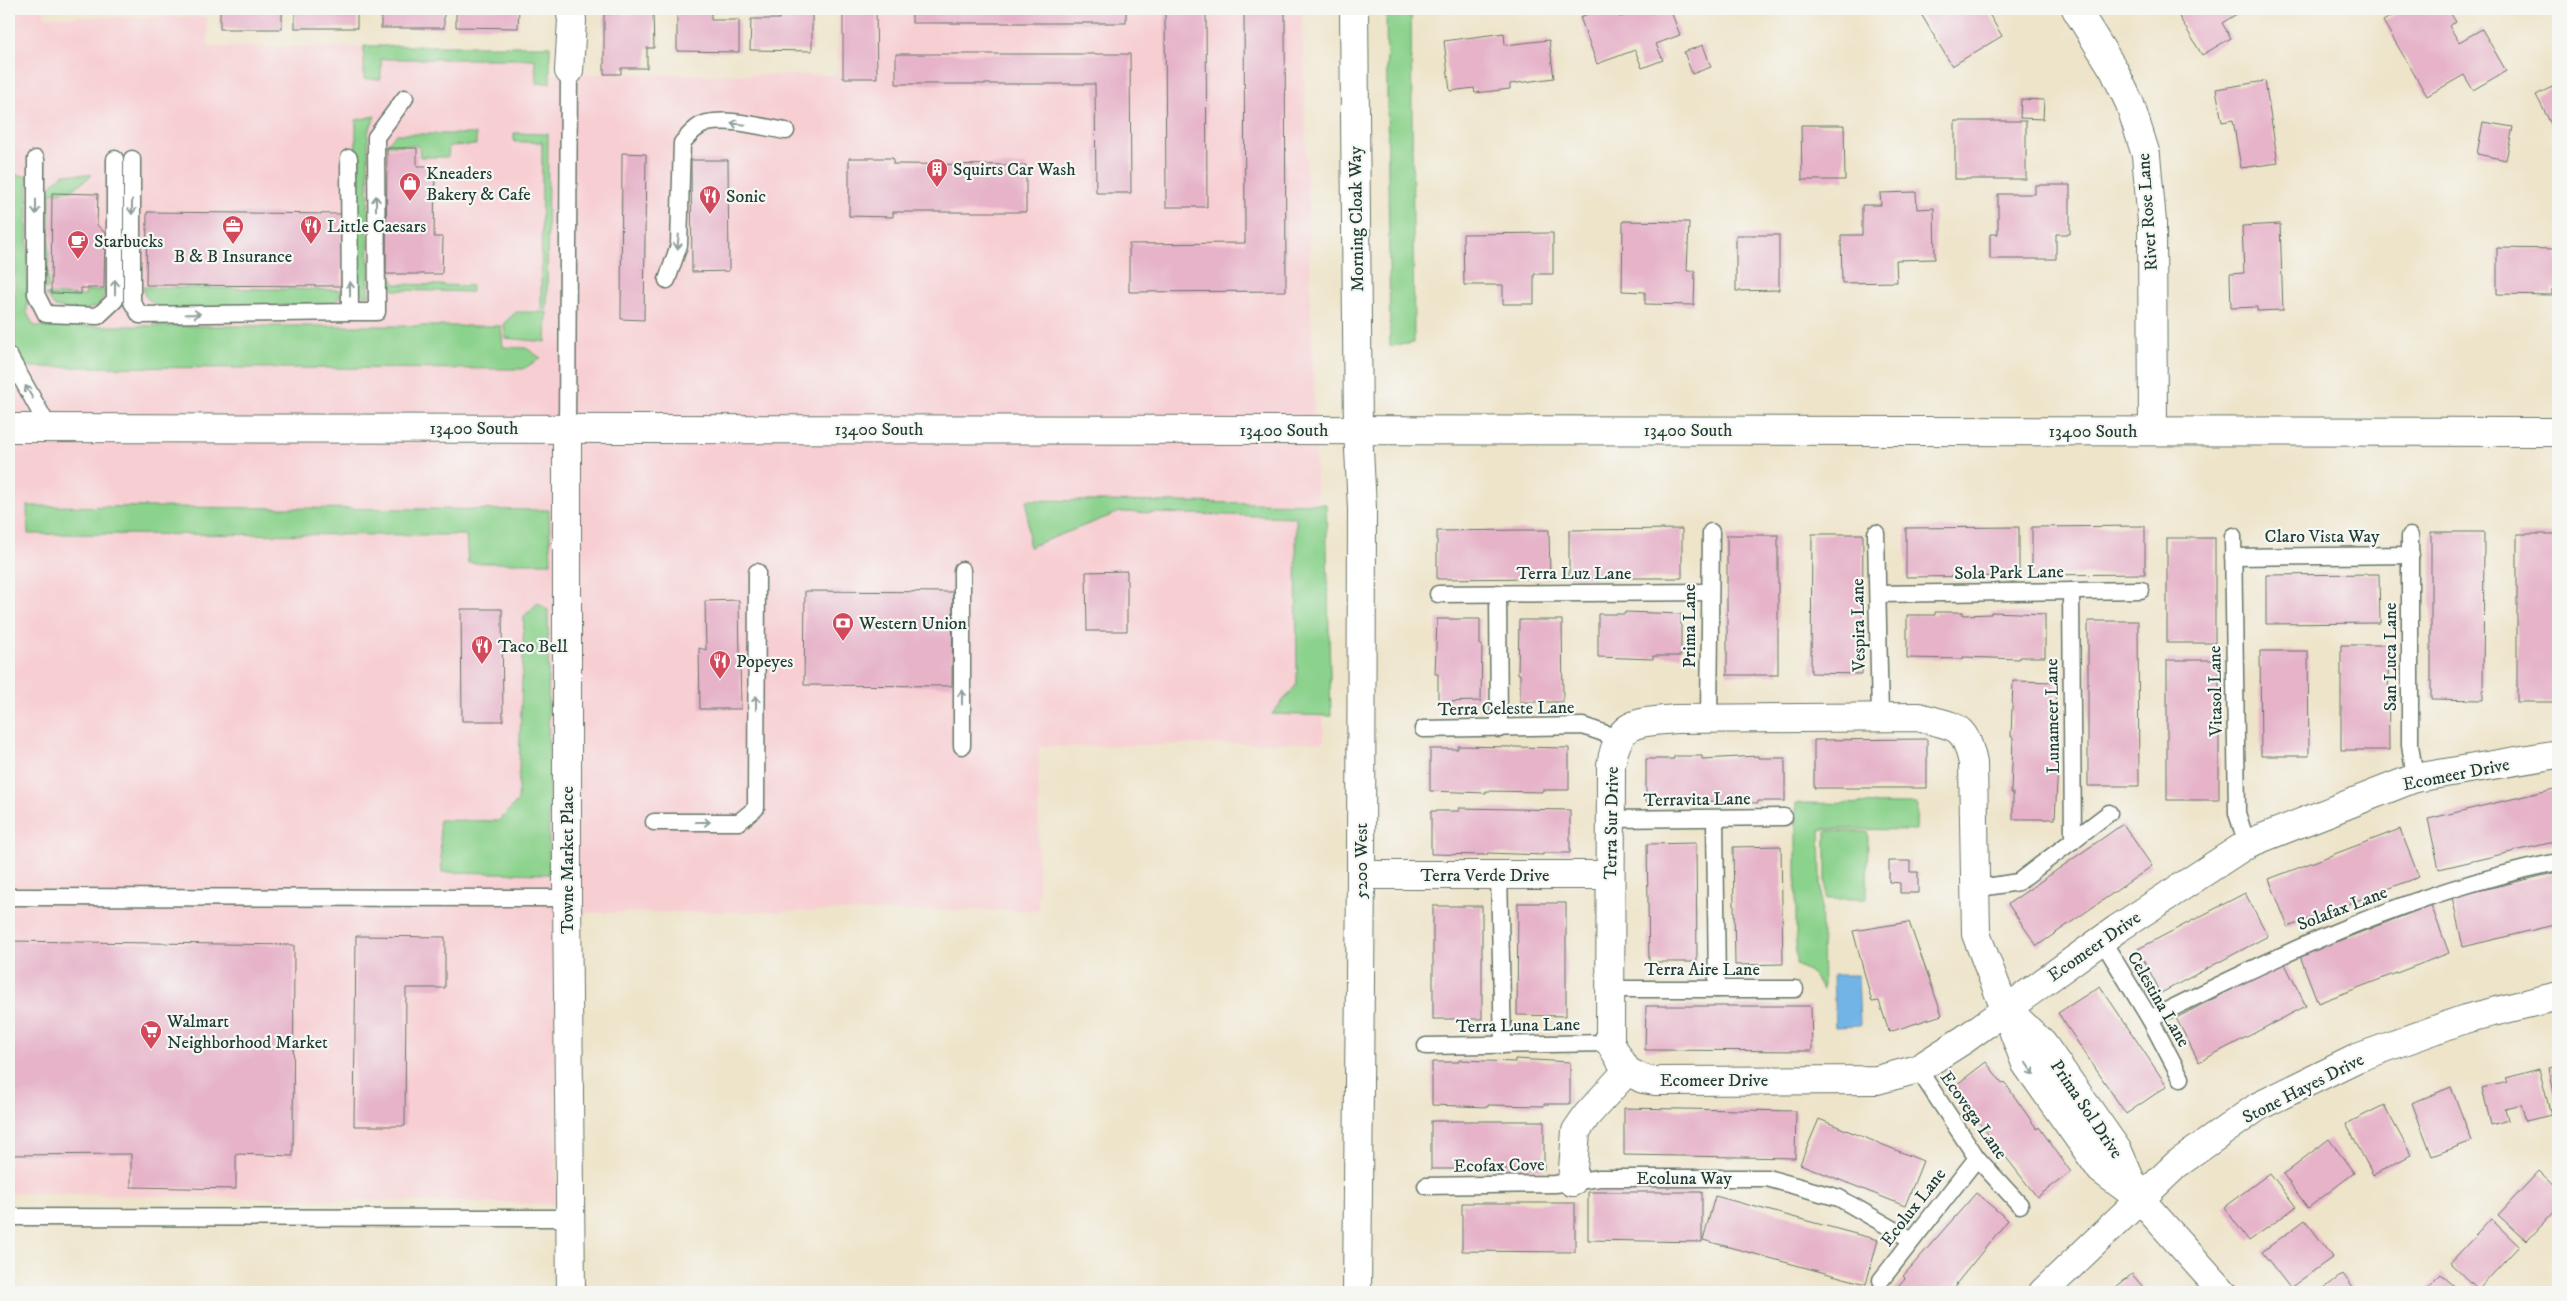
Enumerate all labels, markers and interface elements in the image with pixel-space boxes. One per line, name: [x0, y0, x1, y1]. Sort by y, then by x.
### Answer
one-way arrow: [730, 119, 746, 129]
street label: Morning Cloak Way: [1345, 146, 1369, 292]
street label: River Rose Lane: [2133, 152, 2163, 271]
building icon: Squirts Car Wash: [925, 157, 949, 188]
place label: Squirts Car Wash: [953, 159, 1076, 181]
place label: Kneaders Bakery & Cafe: [426, 163, 531, 206]
shop icon: Kneaders Bakery & Cafe: [398, 171, 422, 202]
restaurant icon: Sonic: [698, 184, 722, 215]
place label: Sonic: [726, 186, 766, 208]
one-way arrow: [371, 196, 381, 212]
one-way arrow: [31, 199, 41, 215]
one-way arrow: [127, 199, 137, 215]
office icon: B & B Insurance: [221, 214, 245, 245]
restaurant icon: Little Caesars: [299, 214, 323, 245]
place label: Little Caesars: [327, 216, 426, 238]
cafe icon: Starbucks: [66, 229, 90, 260]
place label: Starbucks: [94, 231, 163, 253]
one-way arrow: [673, 233, 683, 249]
place label: B & B Insurance: [174, 246, 292, 268]
one-way arrow: [110, 279, 120, 295]
one-way arrow: [345, 282, 355, 298]
one-way arrow: [185, 310, 201, 319]
one-way arrow: [23, 385, 33, 400]
street label: 13400 South: [429, 418, 519, 440]
street label: 13400 South: [834, 419, 924, 441]
street label: 13400 South: [1239, 420, 1329, 442]
street label: 13400 South: [1643, 420, 1733, 442]
street label: 13400 South: [2048, 421, 2138, 443]
street label: Claro Vista Way: [2264, 526, 2380, 548]
street label: Sola Park Lane: [1954, 561, 2064, 585]
street label: Terra Luz Lane: [1517, 563, 1631, 585]
street label: Vespira Lane: [1847, 578, 1871, 673]
street label: Prima Lane: [1679, 584, 1701, 668]
street label: San Luca Lane: [2380, 603, 2402, 711]
bank icon: Western Union: [831, 611, 855, 642]
place label: Western Union: [858, 613, 968, 635]
restaurant icon: Taco Bell: [470, 634, 494, 665]
place label: Taco Bell: [498, 636, 568, 658]
street label: Vitasol Lane: [2204, 645, 2228, 737]
restaurant icon: Popeyes: [708, 649, 732, 680]
place label: Popeyes: [736, 651, 793, 673]
street label: Lunameer Lane: [2041, 658, 2065, 774]
one-way arrow: [957, 689, 967, 706]
one-way arrow: [751, 696, 761, 712]
street label: Terra Celeste Lane: [1437, 697, 1575, 721]
street label: Ecomeer Drive: [2401, 754, 2511, 796]
street label: Terra Sur Drive: [1600, 766, 1624, 880]
street label: Towne Market Place: [557, 786, 579, 934]
street label: Terravita Lane: [1643, 788, 1751, 812]
one-way arrow: [694, 817, 711, 827]
street label: 5200 West: [1351, 823, 1373, 899]
street label: Terra Verde Drive: [1420, 865, 1550, 887]
street label: Solafax Lane: [2294, 882, 2390, 936]
street label: Ecomeer Drive: [2044, 907, 2145, 987]
street label: Celestina Lane: [2122, 948, 2194, 1051]
street label: Terra Aire Lane: [1644, 959, 1760, 981]
place label: Walmart Neighborhood Market: [166, 1011, 328, 1054]
street label: Terra Luna Lane: [1456, 1014, 1580, 1038]
supermarket icon: Walmart Neighborhood Market: [139, 1019, 163, 1050]
street label: Stone Hayes Drive: [2239, 1049, 2368, 1129]
street label: Prima Sol Drive: [2045, 1056, 2127, 1163]
one-way arrow: [2025, 1062, 2035, 1076]
street label: Ecovega Lane: [1935, 1067, 2012, 1164]
street label: Ecomeer Drive: [1660, 1070, 1768, 1092]
street label: Ecofax Cove: [1453, 1154, 1545, 1178]
street label: Ecolux Lane: [1876, 1164, 1951, 1251]
street label: Ecoluna Way: [1636, 1168, 1732, 1190]

